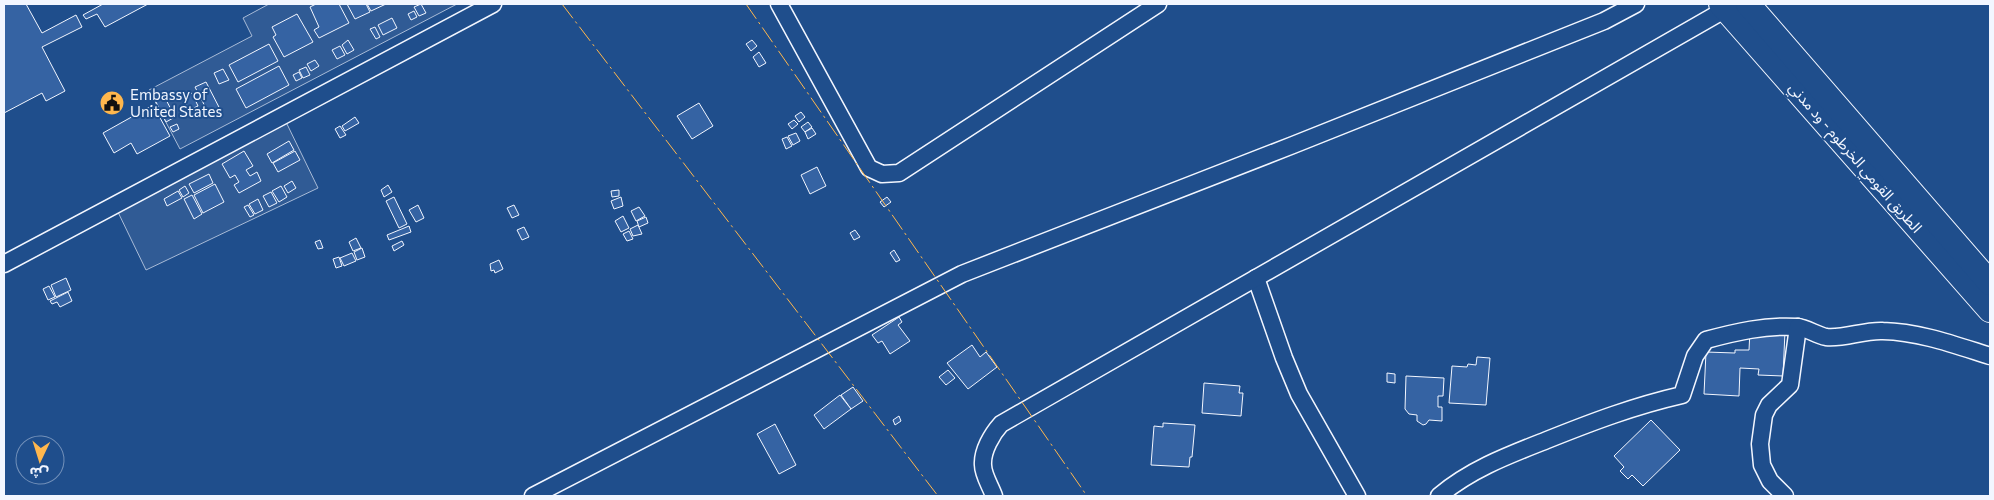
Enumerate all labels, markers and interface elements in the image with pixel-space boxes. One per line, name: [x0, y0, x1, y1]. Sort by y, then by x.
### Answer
street label: الطريق القومي الخرطوم - ود مدني: [1783, 78, 1926, 238]
place label: Embassy of United States: [130, 85, 222, 120]
public building icon: Embassy of United States: [99, 90, 125, 116]
north arrow: [15, 435, 65, 485]
text: ش: [29, 464, 49, 483]

